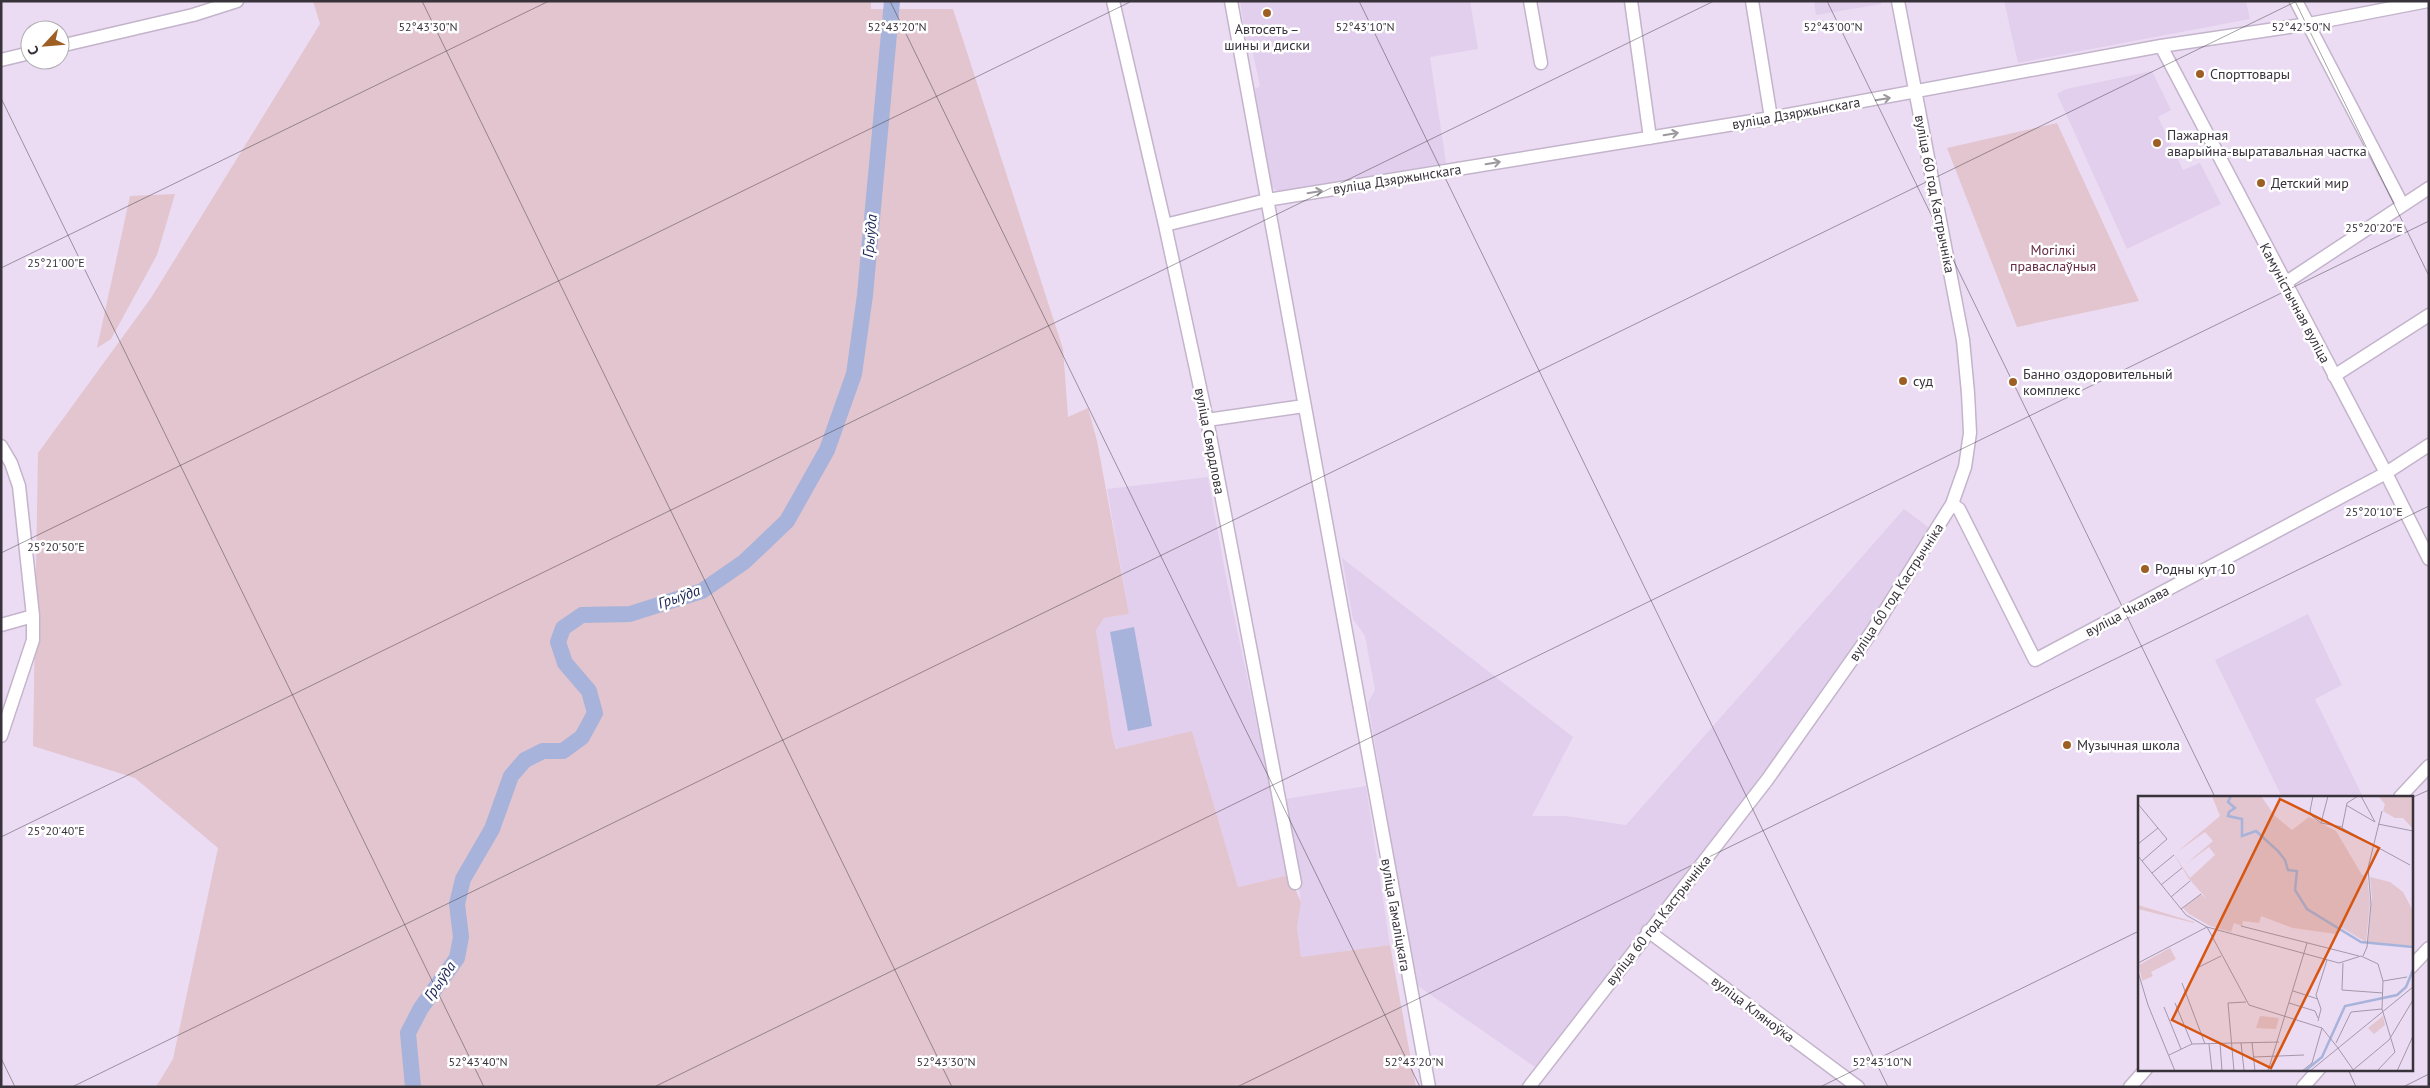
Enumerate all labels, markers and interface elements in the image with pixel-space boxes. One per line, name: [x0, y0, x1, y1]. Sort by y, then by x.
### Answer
marker: Автосеть – шины и диски: [1261, 7, 1273, 19]
text: 52°43'30"N: [398, 19, 458, 34]
text: 52°43'20"N: [867, 19, 927, 34]
text: 52°43'10"N: [1335, 19, 1395, 34]
text: 52°43'00"N: [1803, 19, 1863, 34]
text: 52°42'50"N: [2271, 19, 2331, 34]
north arrow: [20, 20, 70, 70]
place label: Автосеть – шины и диски: [1224, 20, 1310, 54]
text: С: [23, 43, 43, 58]
place label: Спорттовары: [2210, 65, 2290, 83]
marker: Спорттовары: [2194, 68, 2206, 80]
street label: вуліца Дзяржынскага: [1730, 93, 1862, 133]
one-way arrow: [1874, 93, 1890, 103]
street label: вуліца 60 год Кастрычніка: [1911, 113, 1959, 275]
place label: Пажарная аварыйна-выратавальная частка: [2167, 126, 2367, 160]
one-way arrow: [1662, 129, 1678, 139]
marker: Пажарная аварыйна-выратавальная частка: [2151, 137, 2163, 149]
one-way arrow: [1485, 158, 1501, 168]
street label: вуліца Дзяржынскага: [1331, 160, 1463, 198]
place label: Детский мир: [2271, 174, 2349, 192]
marker: Детский мир: [2255, 177, 2267, 189]
one-way arrow: [1307, 187, 1323, 197]
water label: Грыўда: [858, 213, 881, 258]
text: 25°20'20"E: [2345, 220, 2403, 235]
street label: Камуністычная вуліца: [2256, 240, 2334, 366]
park label: Могілкі праваслаўныя: [2010, 241, 2096, 275]
text: 25°21'00"E: [27, 255, 85, 270]
place label: Банно оздоровительный комплекс: [2023, 365, 2173, 399]
place label: суд: [1913, 372, 1933, 390]
marker: суд: [1897, 375, 1909, 387]
marker: Банно оздоровительный комплекс: [2007, 376, 2019, 388]
street label: вуліца Свярдлова: [1191, 386, 1229, 496]
text: 25°20'10"E: [2345, 504, 2403, 519]
street label: вуліца 60 год Кастрычніка: [1845, 520, 1947, 664]
text: 25°20'50"E: [27, 539, 85, 554]
place label: Родны кут 10: [2155, 560, 2236, 578]
marker: Родны кут 10: [2139, 563, 2151, 575]
water label: Грыўда: [655, 580, 703, 613]
street label: вуліца Чкалава: [2082, 581, 2172, 641]
place label: Музычная школа: [2077, 736, 2180, 754]
marker: Музычная школа: [2061, 739, 2073, 751]
inset map: [2138, 796, 2412, 1070]
text: 25°20'40"E: [27, 823, 85, 838]
street label: вуліца 60 год Кастрычніка: [1601, 851, 1715, 989]
street label: вуліца Гамаліцкага: [1377, 857, 1415, 973]
water label: Грыўда: [419, 957, 460, 1004]
street label: вуліца Кляноўка: [1708, 972, 1798, 1046]
text: 52°43'40"N: [448, 1054, 508, 1069]
text: 52°43'30"N: [916, 1054, 976, 1069]
text: 52°43'20"N: [1384, 1054, 1444, 1069]
text: 52°43'10"N: [1852, 1054, 1912, 1069]

